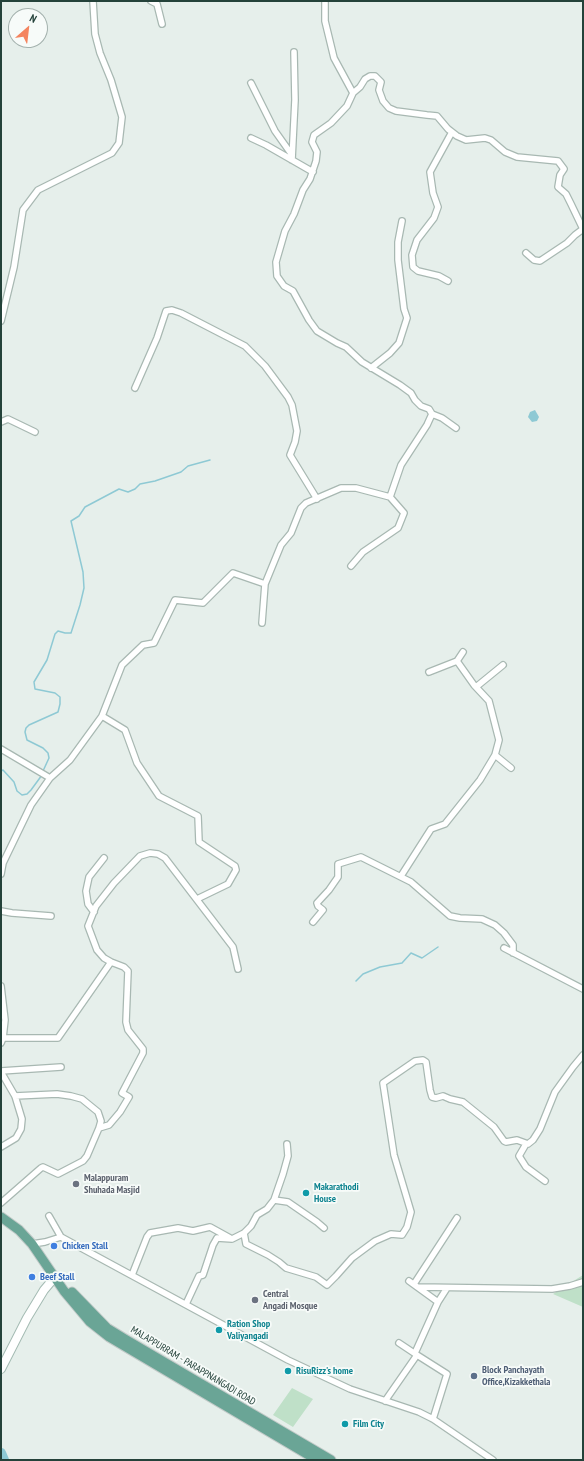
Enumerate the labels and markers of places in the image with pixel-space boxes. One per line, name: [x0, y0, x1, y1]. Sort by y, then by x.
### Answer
place label: Malappuram Shuhada Masjid: [84, 1172, 140, 1196]
marker: Malappuram Shuhada Masjid: [71, 1179, 81, 1189]
place label: Makarathodi House: [314, 1181, 359, 1204]
marker: Makarathodi House: [301, 1188, 311, 1198]
place label: Chicken Stall: [62, 1240, 108, 1252]
marker: Chicken Stall: [49, 1241, 59, 1251]
place label: Beef Stall: [40, 1271, 74, 1283]
marker: Beef Stall: [27, 1272, 37, 1282]
place label: Central Angadi Mosque: [263, 1288, 318, 1312]
marker: Central Angadi Mosque: [250, 1295, 260, 1305]
place label: Ration Shop Valiyangadi: [227, 1318, 270, 1342]
marker: Ration Shop Valiyangadi: [214, 1325, 224, 1335]
place label: Block Panchayath Office,Kizakkethala: [482, 1364, 550, 1388]
place label: RisuRizz's home: [296, 1365, 353, 1377]
marker: RisuRizz's home: [283, 1366, 293, 1376]
marker: Block Panchayath Office,Kizakkethala: [469, 1371, 479, 1381]
place label: Film City: [353, 1418, 384, 1430]
marker: Film City: [340, 1419, 350, 1429]

